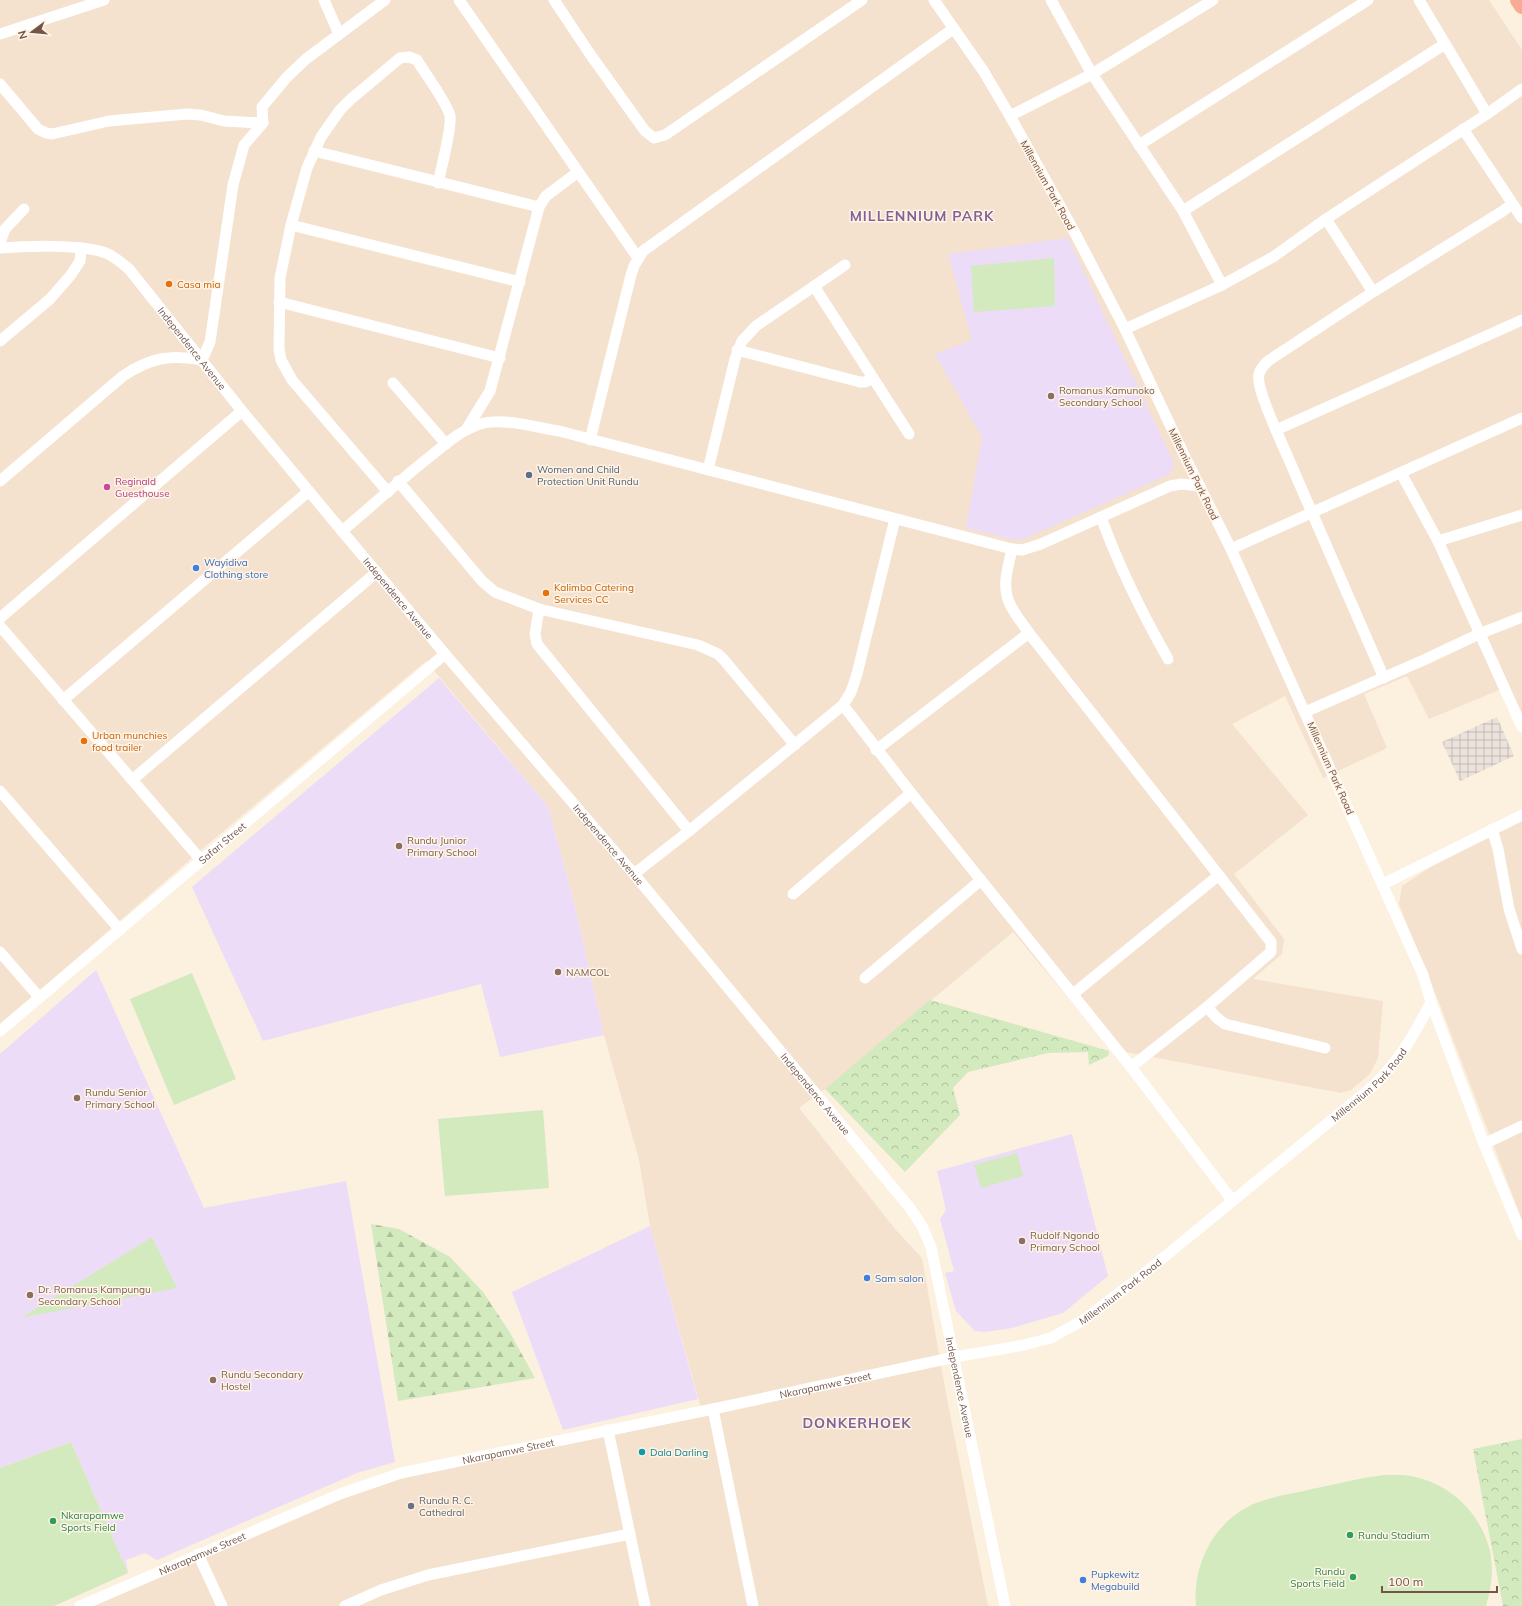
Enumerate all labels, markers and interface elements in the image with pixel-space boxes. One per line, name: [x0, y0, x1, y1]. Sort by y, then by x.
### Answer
north arrow: [12, 12, 52, 52]
text: N: [15, 29, 30, 41]
street label: Millennium Park Road: [1017, 138, 1078, 232]
district label: MILLENNIUM PARK: [850, 207, 994, 225]
place label: Casa mia: [177, 278, 220, 291]
marker: Casa mia: [164, 279, 174, 289]
street label: Independence Avenue: [155, 304, 229, 393]
place label: Romanus Kamunoko Secondary School: [1059, 384, 1155, 409]
marker: Romanus Kamunoko Secondary School: [1046, 391, 1056, 401]
street label: Millennium Park Road: [1166, 426, 1221, 522]
place label: Women and Child Protection Unit Rundu: [537, 463, 639, 488]
marker: Women and Child Protection Unit Rundu: [524, 470, 534, 480]
place label: Reginald Guesthouse: [115, 475, 170, 500]
marker: Reginald Guesthouse: [102, 482, 112, 492]
street label: Independence Avenue: [360, 555, 436, 642]
place label: Wayidiva Clothing store: [204, 556, 268, 581]
marker: Wayidiva Clothing store: [191, 563, 201, 573]
place label: Kalimba Catering Services CC: [554, 581, 634, 606]
marker: Kalimba Catering Services CC: [541, 588, 551, 598]
street label: Millennium Park Road: [1304, 720, 1357, 817]
place label: Urban munchies food trailer: [92, 729, 167, 754]
marker: Urban munchies food trailer: [79, 736, 89, 746]
street label: Independence Avenue: [570, 802, 646, 888]
street label: Safari Street: [196, 819, 249, 867]
place label: Rundu Junior Primary School: [407, 834, 477, 859]
marker: Rundu Junior Primary School: [394, 841, 404, 851]
place label: NAMCOL: [566, 966, 610, 979]
marker: NAMCOL: [553, 967, 563, 977]
street label: Millennium Park Road: [1329, 1046, 1410, 1125]
street label: Independence Avenue: [778, 1050, 853, 1138]
place label: Rundu Senior Primary School: [85, 1086, 155, 1111]
marker: Rundu Senior Primary School: [72, 1093, 82, 1103]
place label: Rudolf Ngondo Primary School: [1030, 1229, 1100, 1254]
marker: Rudolf Ngondo Primary School: [1017, 1236, 1027, 1246]
street label: Millennium Park Road: [1077, 1256, 1164, 1328]
place label: Sam salon: [875, 1272, 924, 1285]
marker: Sam salon: [862, 1273, 872, 1283]
place label: Dr. Romanus Kampungu Secondary School: [38, 1283, 151, 1308]
marker: Dr. Romanus Kampungu Secondary School: [25, 1290, 35, 1300]
street label: Independence Avenue: [943, 1336, 976, 1439]
place label: Rundu Secondary Hostel: [221, 1368, 304, 1393]
street label: Nkarapamwe Street: [778, 1369, 873, 1402]
marker: Rundu Secondary Hostel: [208, 1375, 218, 1385]
district label: DONKERHOEK: [802, 1414, 912, 1432]
street label: Nkarapamwe Street: [461, 1436, 556, 1467]
place label: Dala Darling: [650, 1446, 708, 1459]
marker: Dala Darling: [637, 1447, 647, 1457]
place label: Rundu R. C. Cathedral: [419, 1494, 473, 1519]
marker: Rundu R. C. Cathedral: [406, 1501, 416, 1511]
place label: Nkarapamwe Sports Field: [61, 1509, 124, 1534]
marker: Nkarapamwe Sports Field: [48, 1516, 58, 1526]
street label: Nkarapamwe Street: [157, 1529, 248, 1578]
place label: Rundu Stadium: [1358, 1529, 1430, 1542]
marker: Rundu Stadium: [1345, 1530, 1355, 1540]
place label: Rundu Sports Field: [1290, 1565, 1345, 1590]
place label: Pupkewitz Megabuild: [1091, 1568, 1140, 1593]
scale bar: [1382, 1568, 1497, 1594]
marker: Rundu Sports Field: [1348, 1572, 1358, 1582]
text: 100 m: [1388, 1574, 1423, 1589]
marker: Pupkewitz Megabuild: [1078, 1575, 1088, 1585]

